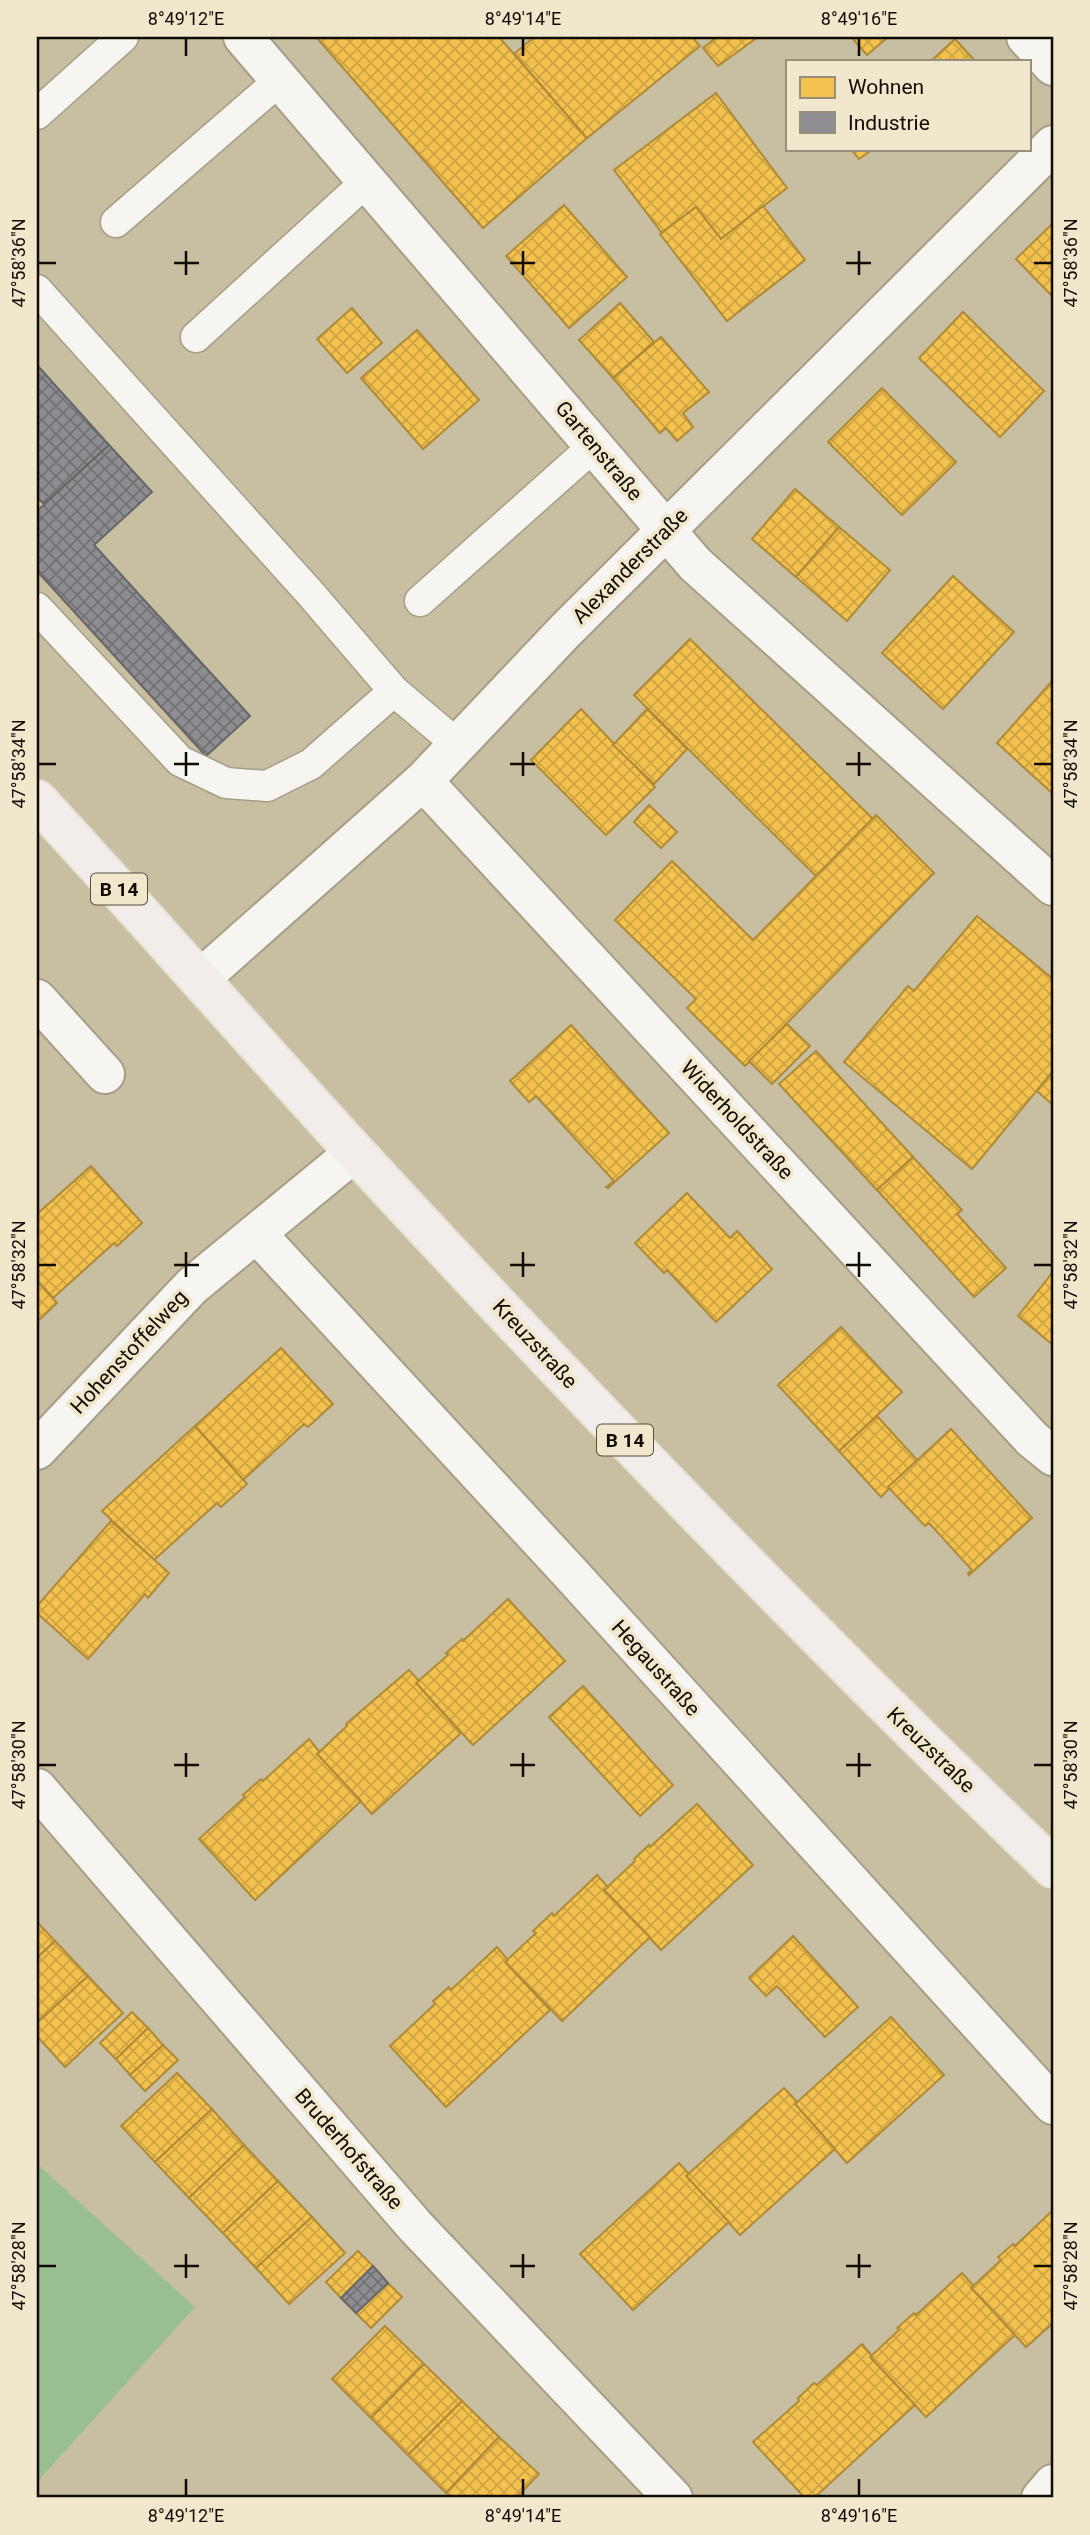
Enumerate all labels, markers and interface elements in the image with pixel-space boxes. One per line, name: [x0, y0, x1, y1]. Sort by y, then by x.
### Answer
text: 8°49'12"E: [148, 8, 224, 29]
text: 8°49'14"E: [485, 8, 561, 29]
text: 8°49'16"E: [821, 8, 897, 29]
legend: [786, 60, 1030, 150]
text: Wohnen: [848, 75, 924, 99]
text: Industrie: [848, 111, 930, 135]
text: 47°58'36"N: [8, 218, 29, 308]
text: 47°58'36"N: [1060, 218, 1081, 308]
street label: Gartenstraße: [550, 396, 648, 506]
street label: Alexanderstraße: [567, 503, 693, 629]
text: 47°58'34"N: [8, 719, 29, 809]
text: 47°58'34"N: [1060, 719, 1081, 809]
road number: B 14: [91, 874, 147, 904]
street label: Widerholdstraße: [676, 1056, 798, 1184]
text: 47°58'32"N: [8, 1220, 29, 1310]
text: 47°58'32"N: [1060, 1220, 1081, 1310]
street label: Hohenstoffelweg: [66, 1285, 192, 1419]
street label: Kreuzstraße: [488, 1295, 582, 1393]
road number: B 14: [597, 1424, 653, 1456]
street label: Hegaustraße: [607, 1615, 705, 1721]
street label: Kreuzstraße: [882, 1702, 980, 1798]
text: 47°58'30"N: [8, 1720, 29, 1810]
text: 47°58'30"N: [1060, 1720, 1081, 1810]
street label: Bruderhofstraße: [290, 2084, 408, 2214]
text: 47°58'28"N: [8, 2221, 29, 2311]
text: 47°58'28"N: [1060, 2221, 1081, 2311]
text: 8°49'12"E: [148, 2505, 224, 2526]
text: 8°49'14"E: [485, 2505, 561, 2526]
text: 8°49'16"E: [821, 2505, 897, 2526]

